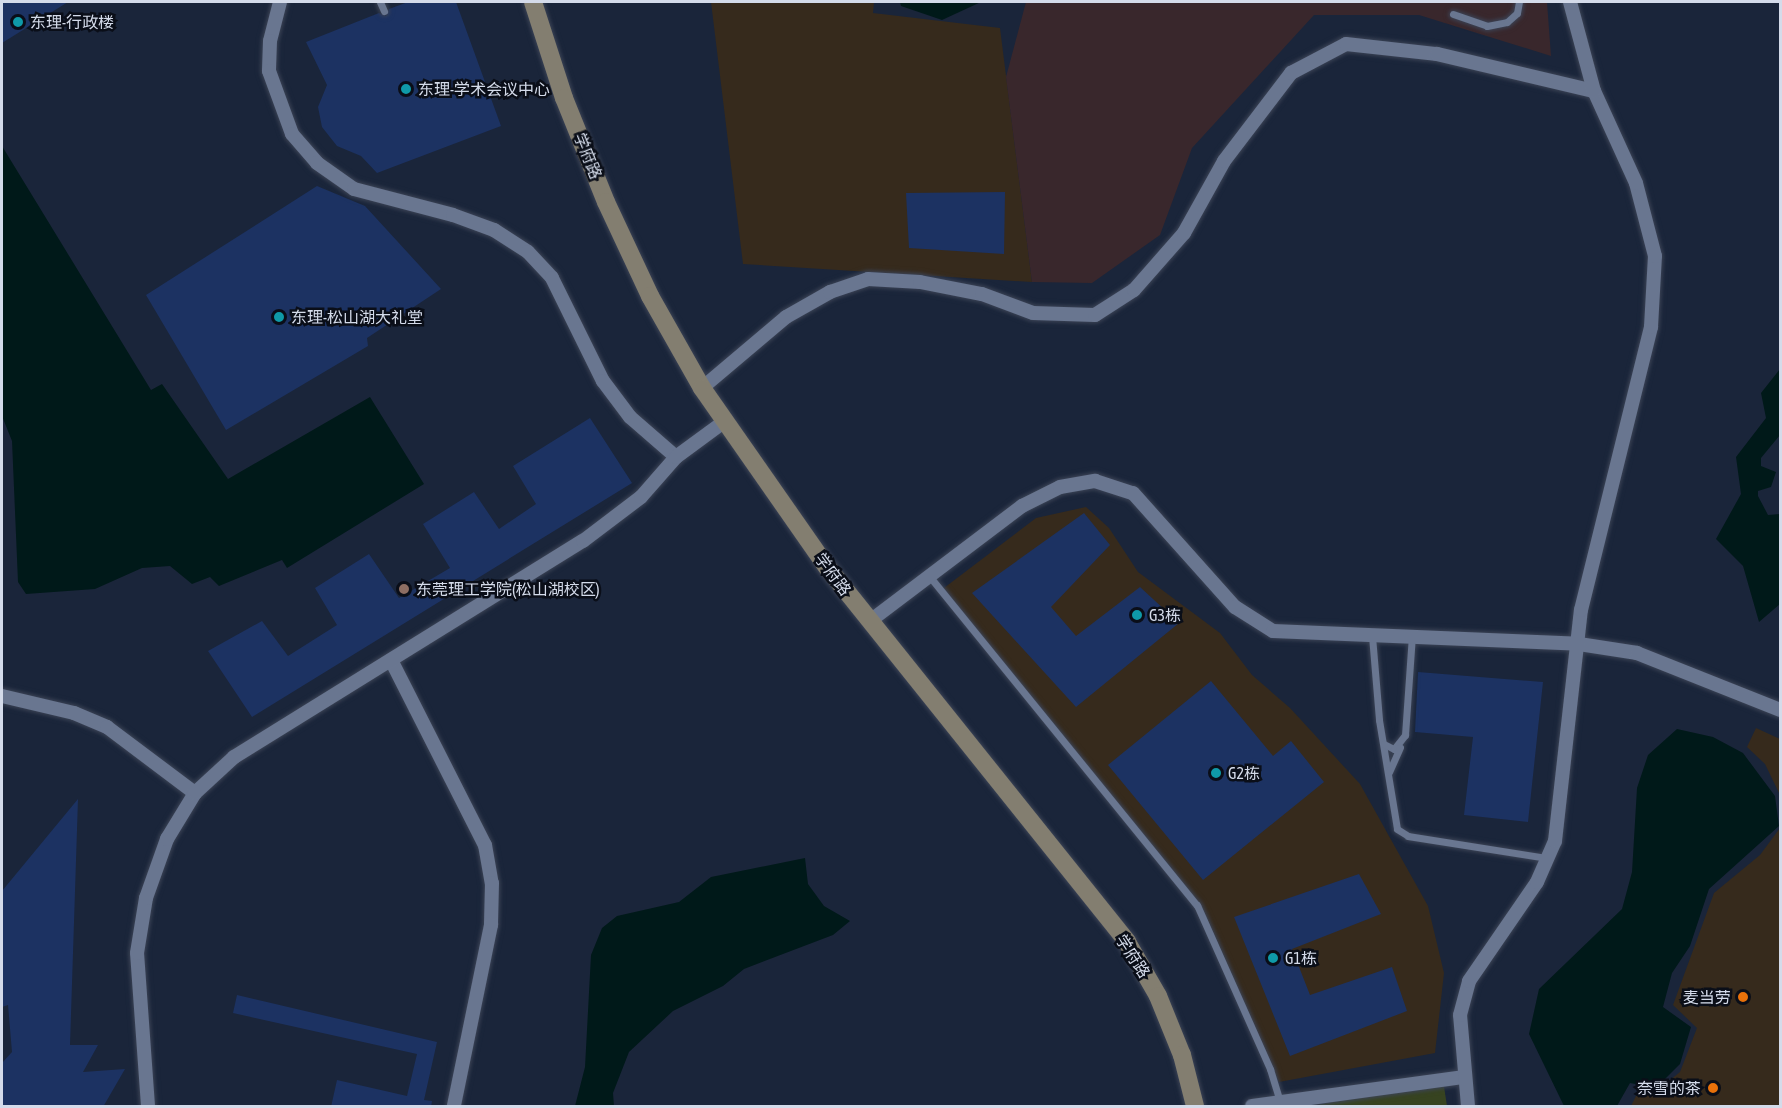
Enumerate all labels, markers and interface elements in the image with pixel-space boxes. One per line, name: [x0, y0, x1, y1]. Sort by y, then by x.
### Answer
place label: 东理-行政楼: [30, 12, 114, 32]
marker: 东理-行政楼: [11, 15, 25, 29]
place label: 东理-学术会议中心: [418, 79, 550, 99]
marker: 东理-学术会议中心: [399, 82, 413, 96]
street label: 学府路: [570, 130, 606, 182]
place label: 东理-松山湖大礼堂: [291, 307, 423, 327]
marker: 东理-松山湖大礼堂: [272, 310, 286, 324]
street label: 学府路: [811, 549, 855, 599]
place label: 东莞理工学院(松山湖校区): [416, 579, 600, 599]
marker: 东莞理工学院(松山湖校区): [397, 582, 411, 596]
place label: G3栋: [1149, 605, 1181, 625]
marker: G3栋: [1130, 608, 1144, 622]
place label: G2栋: [1228, 763, 1260, 783]
marker: G2栋: [1209, 766, 1223, 780]
street label: 学府路: [1112, 931, 1154, 981]
place label: G1栋: [1285, 948, 1317, 968]
marker: G1栋: [1266, 951, 1280, 965]
place label: 麦当劳: [1683, 987, 1731, 1007]
marker: 麦当劳: [1736, 990, 1750, 1004]
place label: 奈雪的茶: [1637, 1078, 1701, 1098]
marker: 奈雪的茶: [1706, 1081, 1720, 1095]

